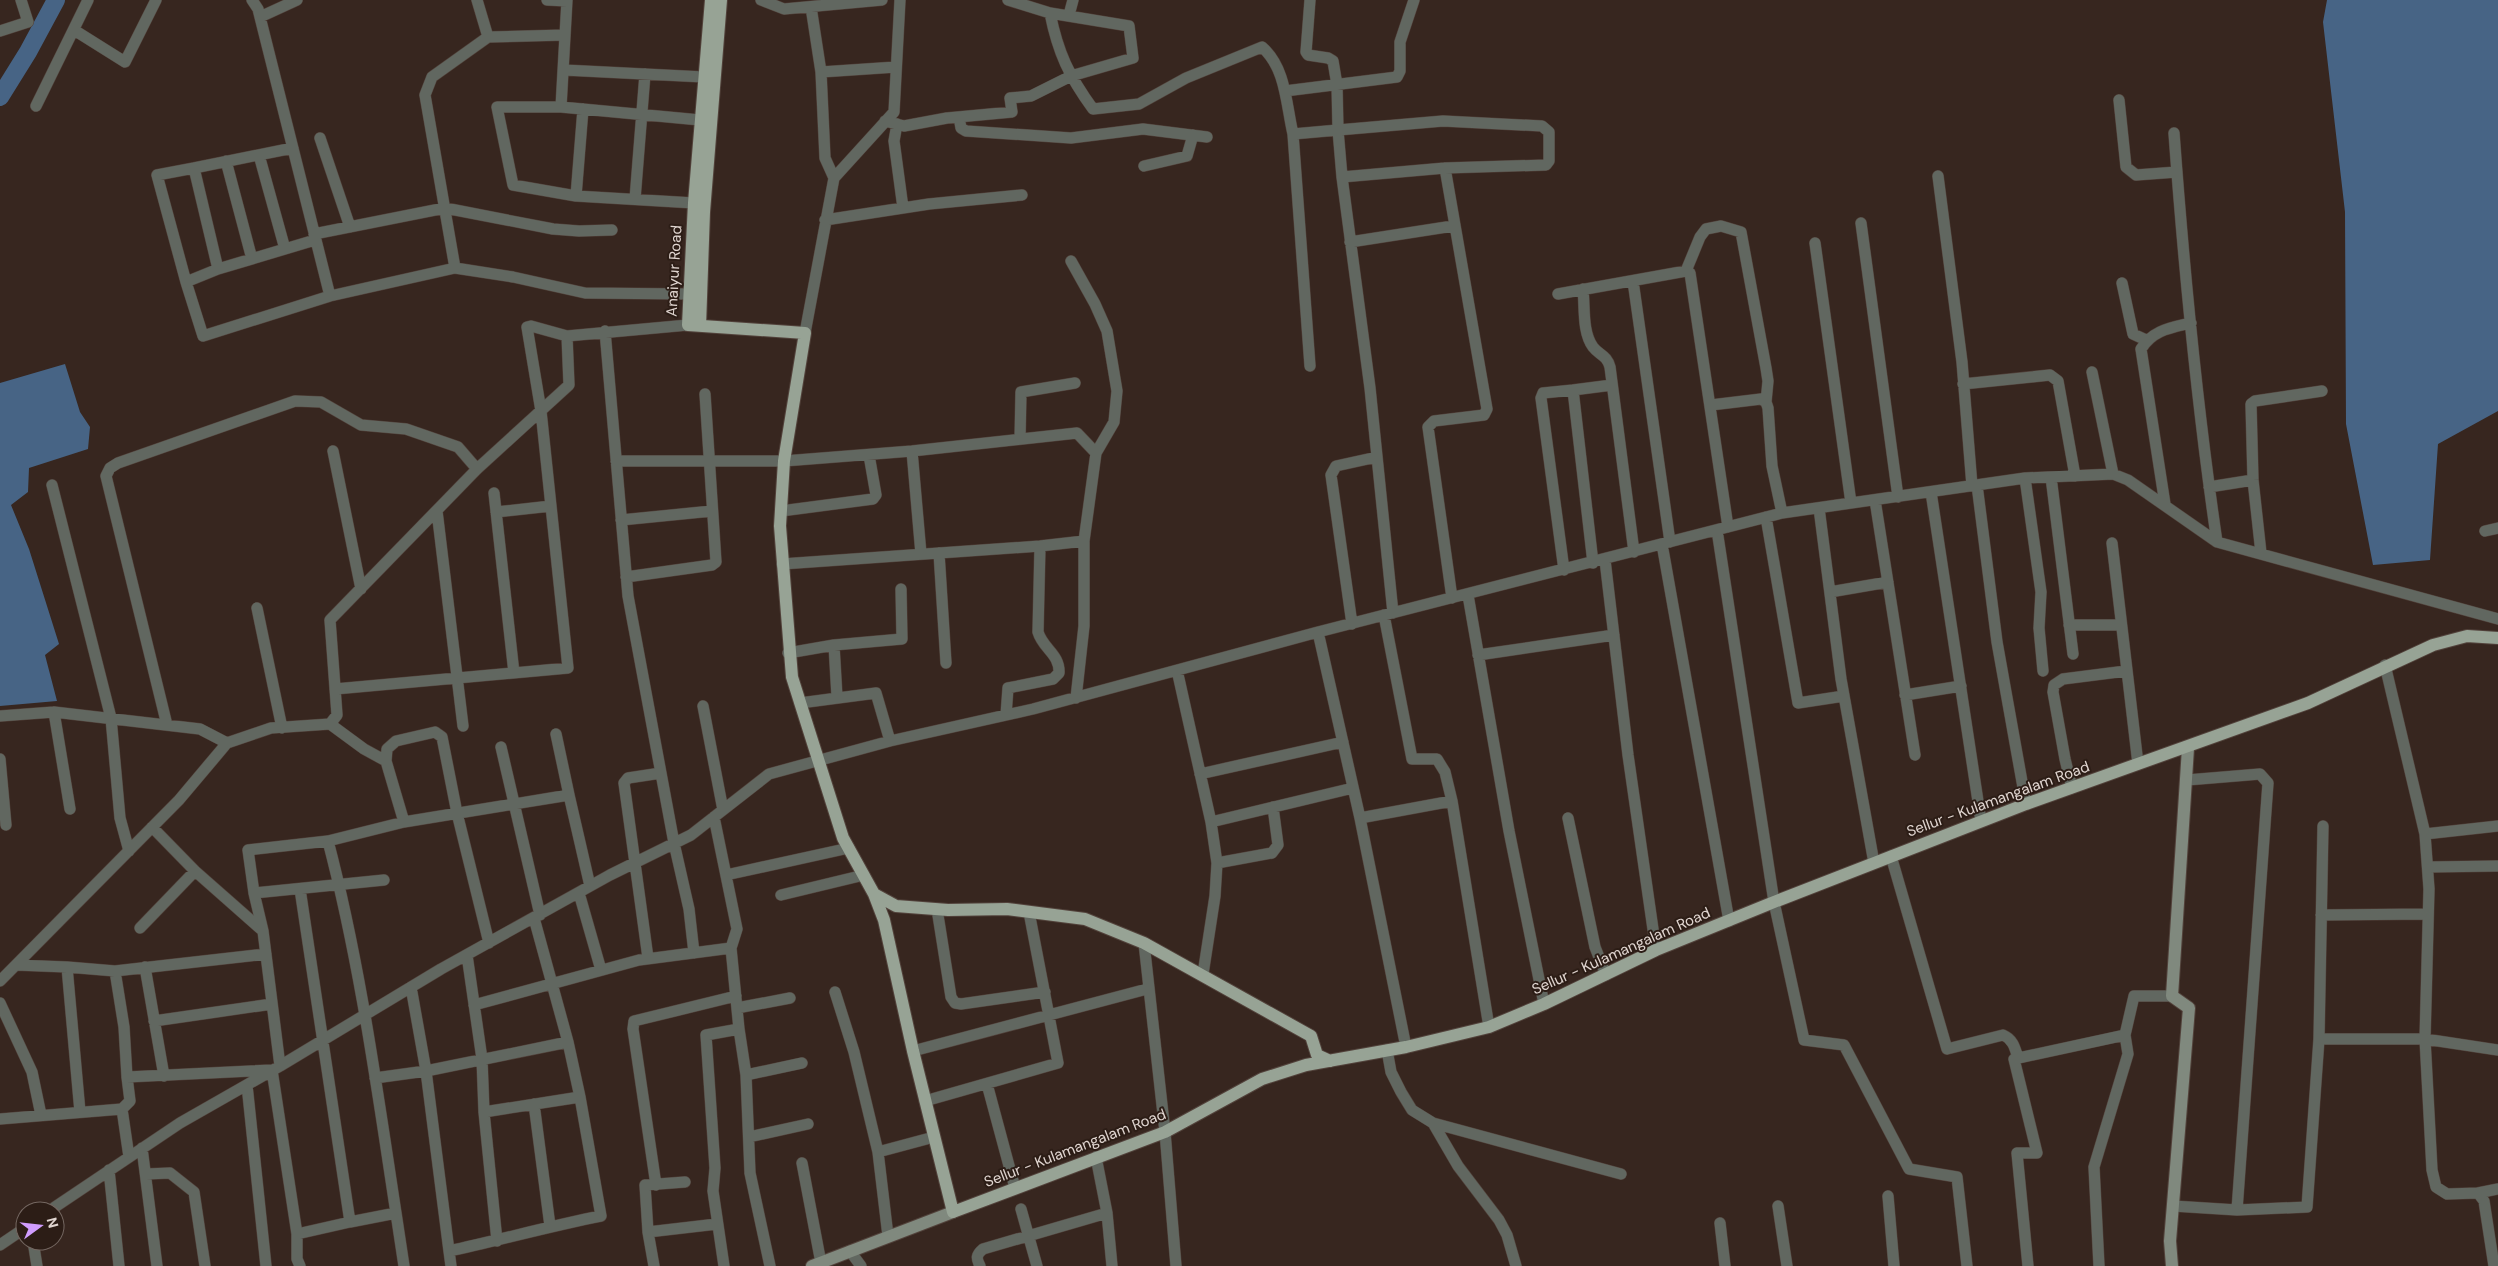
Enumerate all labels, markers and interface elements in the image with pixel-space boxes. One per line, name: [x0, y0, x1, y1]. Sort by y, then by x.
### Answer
street label: Anaiyur Road: [662, 225, 686, 317]
street label: Sellur - Kulamangalam Road: [1904, 757, 2092, 841]
street label: Sellur - Kulamangalam Road: [1529, 903, 1713, 999]
street label: Sellur - Kulamangalam Road: [981, 1104, 1169, 1192]
north arrow: [15, 1201, 65, 1251]
text: N: [43, 1215, 63, 1230]

